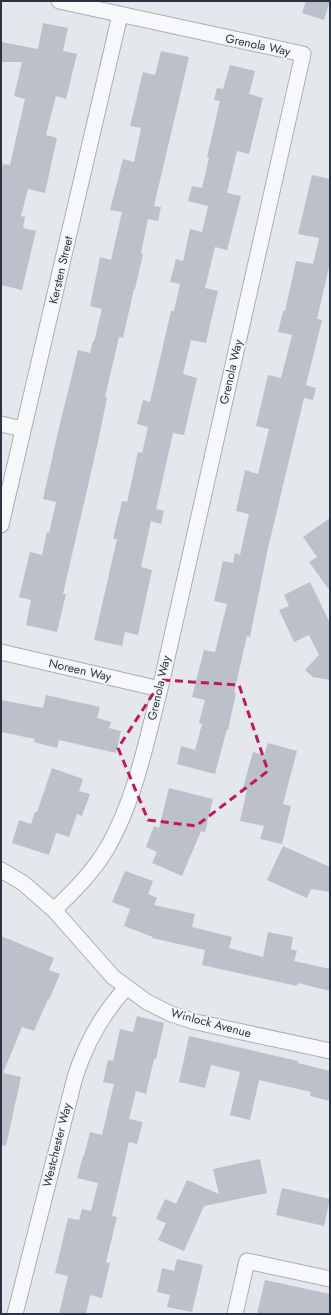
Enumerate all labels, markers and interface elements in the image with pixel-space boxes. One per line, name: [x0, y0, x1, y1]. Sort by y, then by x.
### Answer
street label: Grenola Way: [224, 29, 293, 61]
street label: Kersten Street: [44, 234, 78, 306]
street label: Grenola Way: [215, 337, 247, 406]
street label: Grenola Way: [143, 653, 175, 722]
street label: Noreen Way: [47, 654, 114, 686]
street label: Winlock Avenue: [169, 1004, 253, 1042]
street label: Westchester Way: [38, 1100, 76, 1189]

